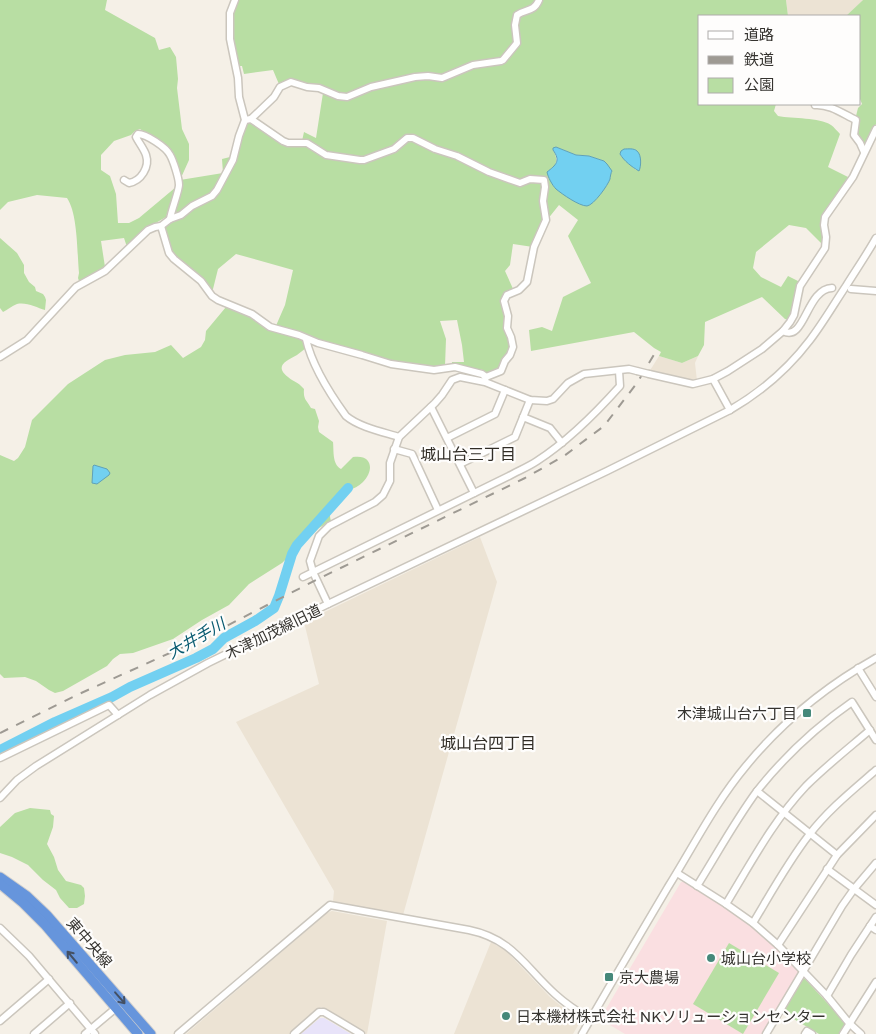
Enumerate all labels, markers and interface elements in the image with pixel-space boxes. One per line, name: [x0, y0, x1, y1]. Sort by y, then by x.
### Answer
legend: [698, 15, 861, 105]
text: 道路: [744, 25, 774, 43]
text: 鉄道: [744, 50, 774, 68]
text: 公園: [744, 75, 774, 93]
district label: 城山台三丁目: [420, 444, 516, 464]
street label: 木津加茂線旧道: [222, 600, 324, 662]
water label: 大井手川: [163, 612, 230, 663]
place label: 木津城山台六丁目: [677, 704, 797, 722]
marker: 木津城山台六丁目: [801, 707, 813, 719]
district label: 城山台四丁目: [440, 733, 536, 753]
street label: 東中央線: [64, 913, 116, 971]
place label: 城山台小学校: [721, 949, 811, 967]
one-way arrow: [67, 951, 78, 964]
marker: 城山台小学校: [705, 952, 717, 964]
place label: 京大農場: [619, 968, 679, 986]
marker: 京大農場: [603, 971, 615, 983]
one-way arrow: [114, 991, 125, 1004]
place label: 日本機材株式会社 NKソリューションセンター: [516, 1007, 826, 1025]
marker: 日本機材株式会社 NKソリューションセンター: [500, 1010, 512, 1022]

